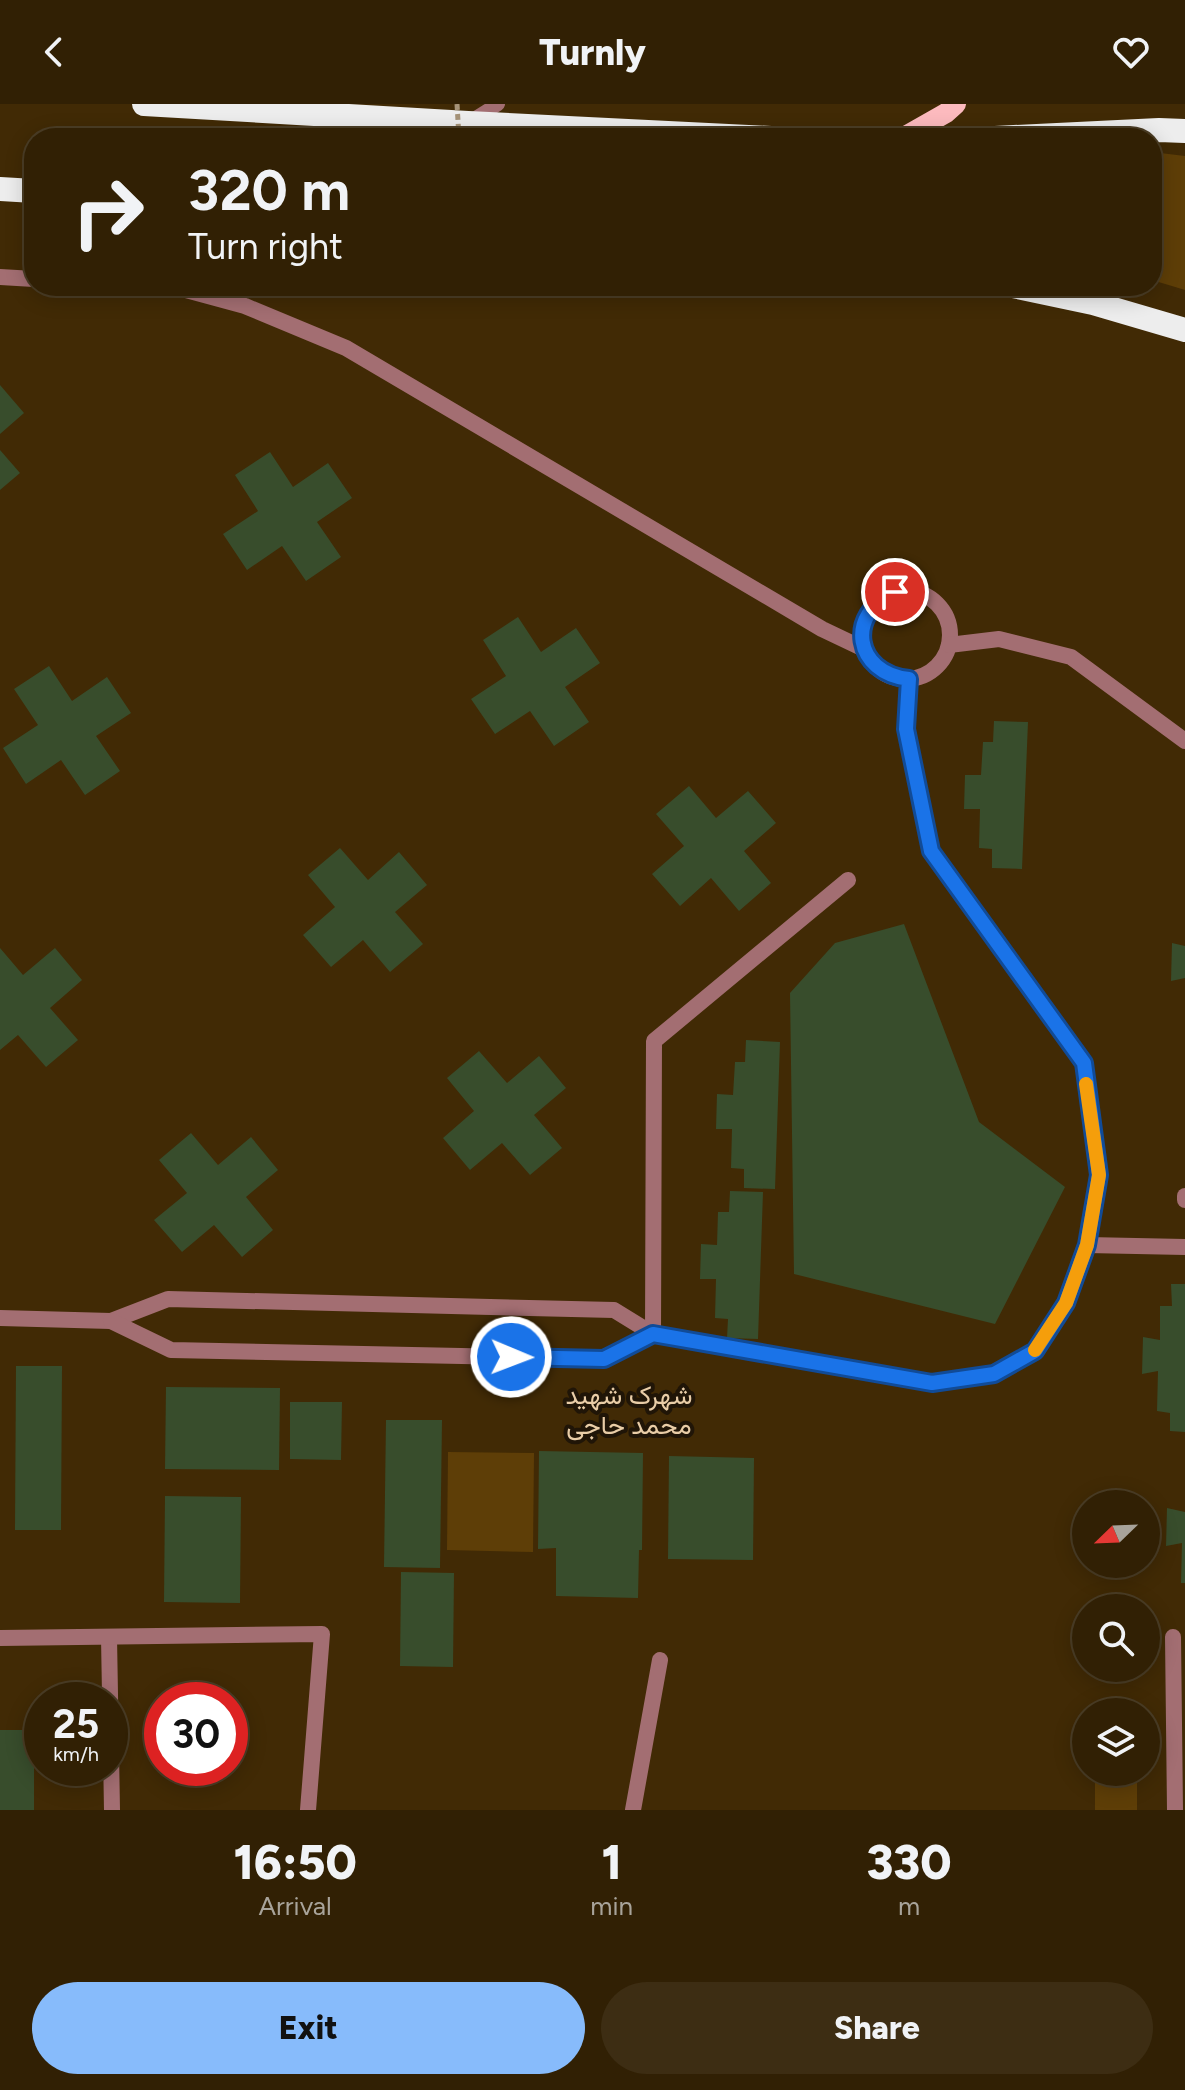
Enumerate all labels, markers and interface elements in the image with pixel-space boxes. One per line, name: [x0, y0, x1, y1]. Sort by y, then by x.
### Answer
icon: back: [32, 30, 76, 74]
icon: heart: [1109, 30, 1153, 74]
text: Turnly: [539, 31, 646, 74]
text: 320 m: [188, 157, 350, 224]
icon: right: [56, 160, 160, 264]
text: Turn right: [188, 225, 343, 268]
pin: [861, 558, 929, 626]
icon: arrive: [873, 570, 917, 614]
position arrow: [469, 1315, 553, 1399]
district label: شهرک شهید محمد حاجی: [566, 1379, 692, 1441]
north arrow: [1072, 1490, 1160, 1578]
map controls: [1072, 1490, 1160, 1786]
button: search: [1072, 1594, 1160, 1682]
speed limit sign: 30: [144, 1682, 248, 1786]
button: layers: [1072, 1698, 1160, 1786]
text: 25: [53, 1700, 99, 1748]
text: km/h: [53, 1742, 99, 1766]
text: 16:50: [233, 1833, 357, 1891]
text: 1: [601, 1833, 622, 1891]
text: 330: [866, 1833, 952, 1891]
text: Arrival: [258, 1890, 332, 1922]
text: min: [590, 1890, 633, 1922]
text: m: [898, 1890, 920, 1922]
button: Exit: [32, 1982, 585, 2074]
button: Share: [601, 1982, 1153, 2074]

